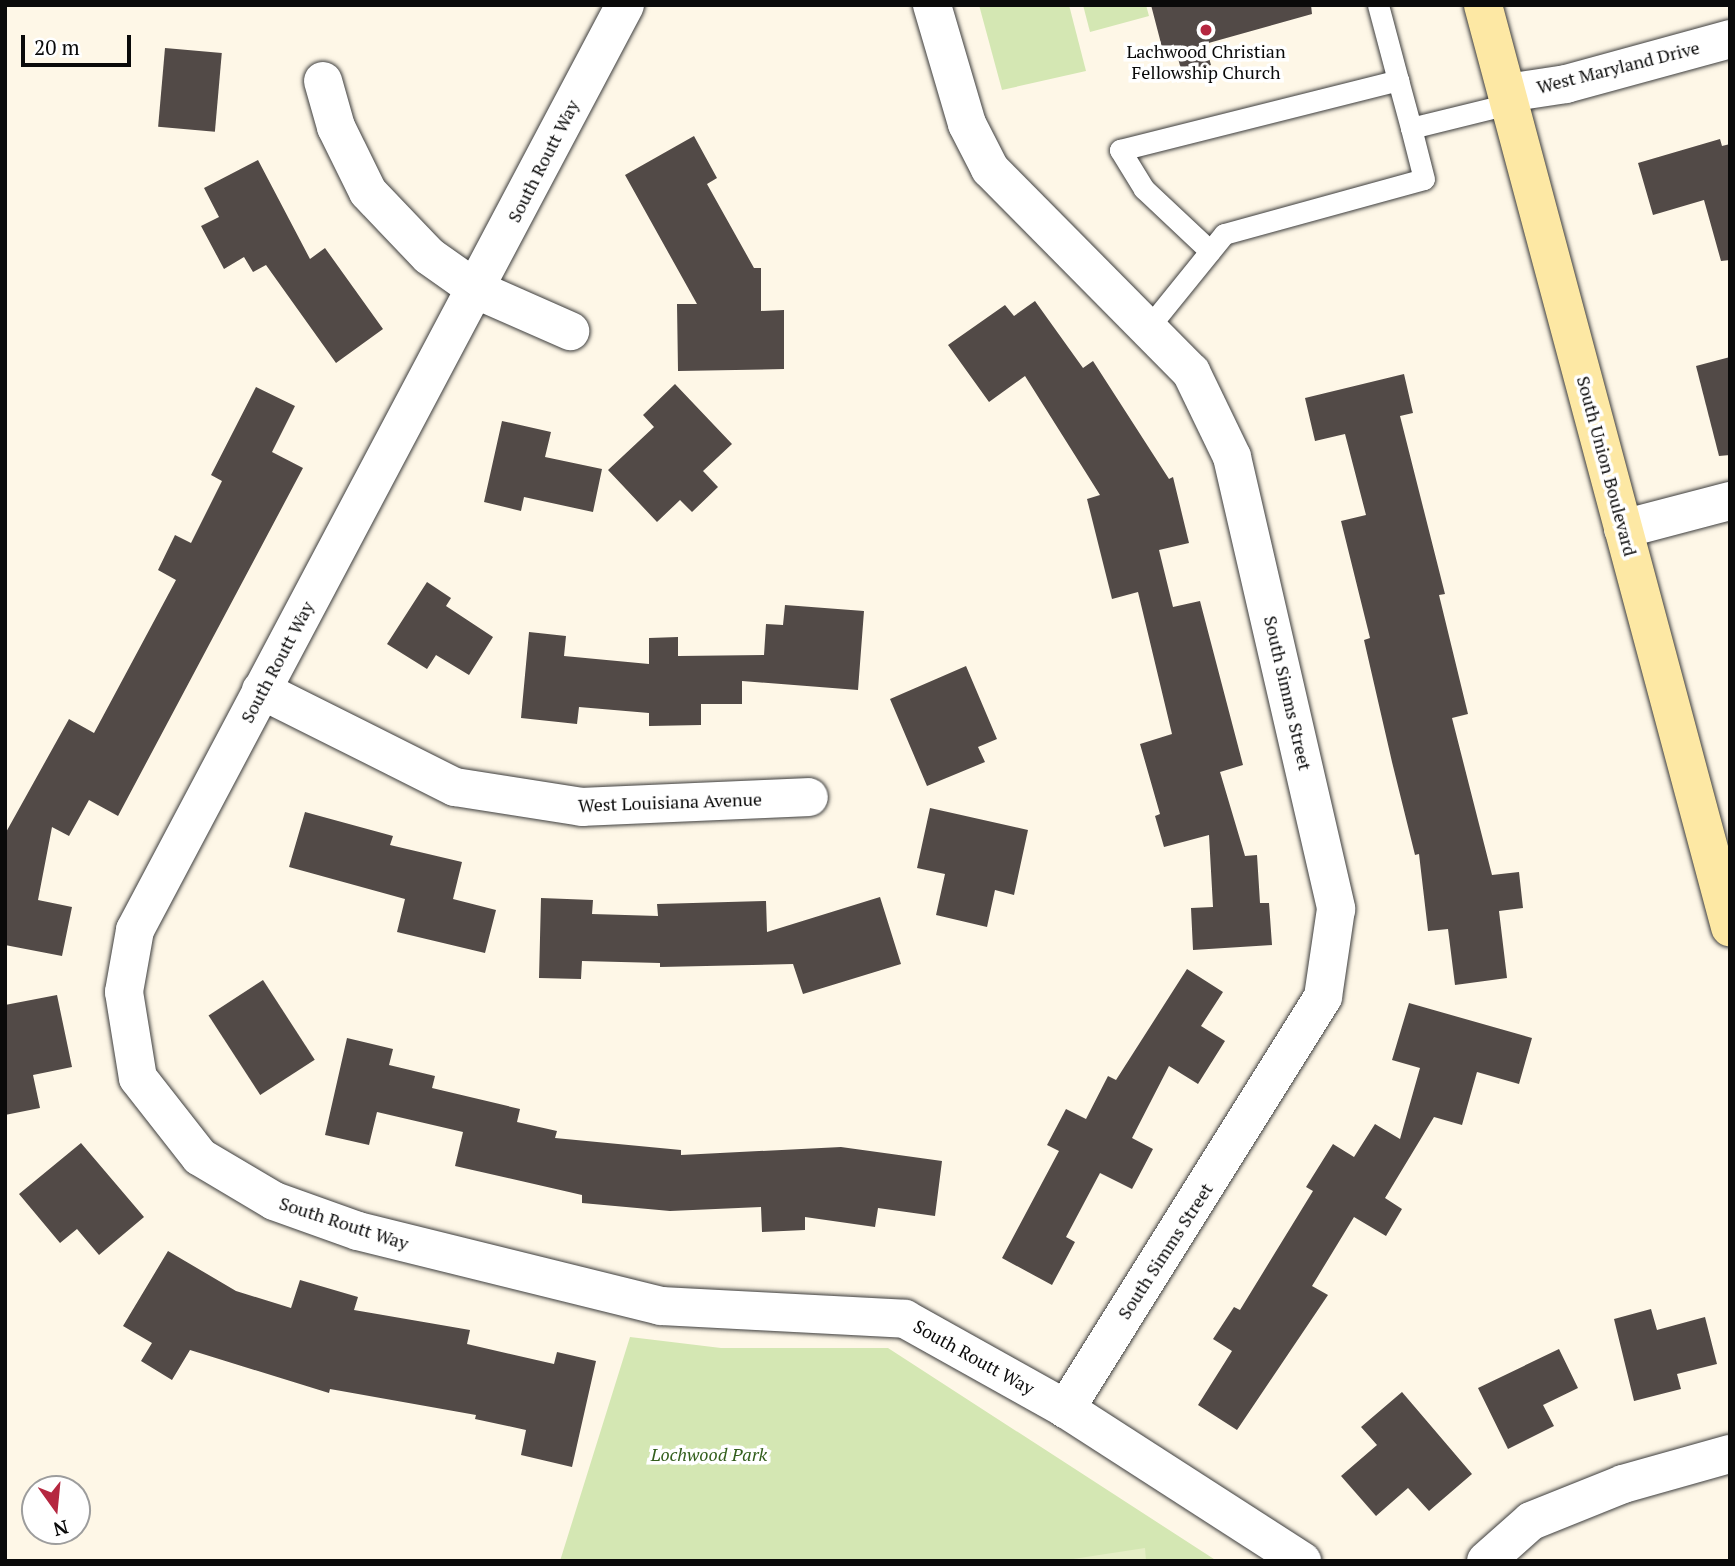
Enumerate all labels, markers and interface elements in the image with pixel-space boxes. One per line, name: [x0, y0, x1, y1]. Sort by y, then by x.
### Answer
scale bar: [24, 21, 135, 65]
marker: Lachwood Christian Fellowship Church: [1198, 22, 1214, 38]
text: 20 m: [34, 33, 80, 61]
street label: West Maryland Drive: [1534, 36, 1702, 98]
place label: Lachwood Christian Fellowship Church: [1126, 41, 1286, 84]
street label: South Routt Way: [503, 96, 583, 226]
street label: South Union Boulevard: [1573, 374, 1641, 558]
street label: South Routt Way: [236, 598, 318, 726]
street label: South Simms Street: [1260, 614, 1316, 772]
street label: West Louisiana Avenue: [577, 788, 763, 816]
street label: South Simms Street: [1113, 1179, 1217, 1323]
street label: South Routt Way: [277, 1192, 411, 1254]
street label: South Routt Way: [910, 1315, 1038, 1399]
park label: Lochwood Park: [651, 1443, 767, 1465]
north arrow: [21, 1475, 91, 1545]
text: N: [51, 1515, 71, 1543]

